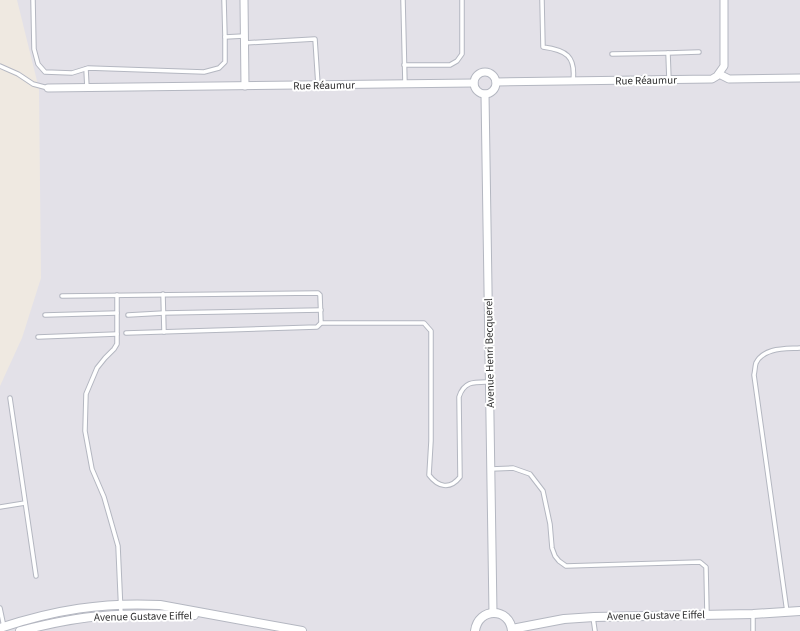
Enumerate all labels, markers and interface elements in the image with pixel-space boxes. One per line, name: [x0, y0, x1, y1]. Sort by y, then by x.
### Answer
street label: Rue Réaumur: [615, 72, 677, 89]
street label: Rue Réaumur: [293, 77, 355, 94]
street label: Avenue Henri Becquerel: [481, 298, 498, 408]
street label: Avenue Gustave Eiffel: [607, 607, 705, 624]
street label: Avenue Gustave Eiffel: [94, 608, 192, 625]

